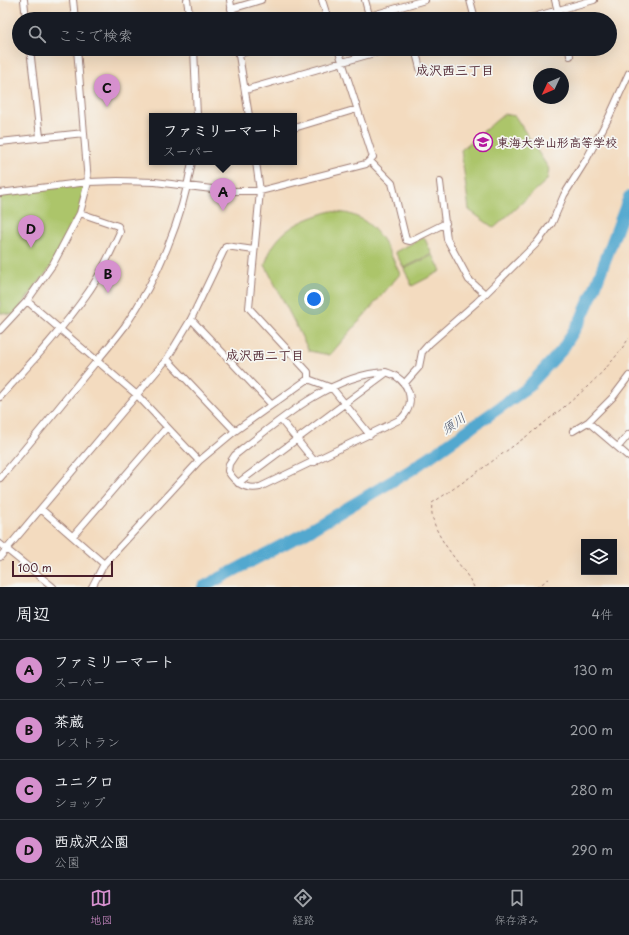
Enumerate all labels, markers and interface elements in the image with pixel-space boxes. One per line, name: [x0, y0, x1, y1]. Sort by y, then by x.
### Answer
search box: [12, 12, 617, 56]
icon: search: [26, 23, 48, 45]
text: ここで検索: [58, 23, 133, 46]
district label: 成沢西三丁目: [416, 60, 494, 79]
north arrow: [533, 68, 569, 104]
pin: C: [94, 74, 120, 107]
popup: [149, 113, 297, 165]
text: ファミリーマート: [163, 118, 283, 141]
school or university icon: 東海大学山形高等学校: [472, 131, 494, 153]
place label: 東海大学山形高等学校: [497, 133, 617, 151]
text: スーパー: [163, 141, 214, 160]
pin: A: [210, 178, 236, 211]
pin: D: [18, 215, 44, 248]
pin: B: [95, 260, 121, 293]
your location: [304, 289, 324, 309]
district label: 成沢西二丁目: [226, 345, 304, 364]
water label: 須川: [437, 408, 469, 438]
map controls: [581, 539, 617, 575]
button: layers: [581, 539, 617, 575]
scale bar: [12, 559, 113, 578]
text: 100 m: [18, 559, 52, 576]
text: 周辺: [16, 600, 50, 626]
text: 4件: [591, 604, 613, 623]
text: ファミリーマート: [54, 649, 175, 672]
text: A: [24, 660, 34, 679]
text: 130 m: [574, 660, 613, 679]
text: スーパー: [54, 672, 105, 691]
text: 茶蔵: [54, 709, 84, 732]
text: B: [25, 720, 33, 739]
text: 200 m: [570, 720, 613, 739]
text: レストラン: [54, 732, 120, 751]
text: ユニクロ: [54, 769, 114, 792]
text: C: [24, 780, 34, 799]
text: 280 m: [571, 780, 613, 799]
text: ショップ: [54, 792, 105, 811]
text: 西成沢公園: [54, 829, 129, 852]
text: D: [24, 840, 34, 859]
text: 290 m: [572, 840, 613, 859]
text: 公園: [54, 852, 80, 871]
tab: 地図: [90, 887, 112, 928]
tab: 経路: [292, 887, 314, 928]
tab: 保存済み: [495, 887, 539, 928]

